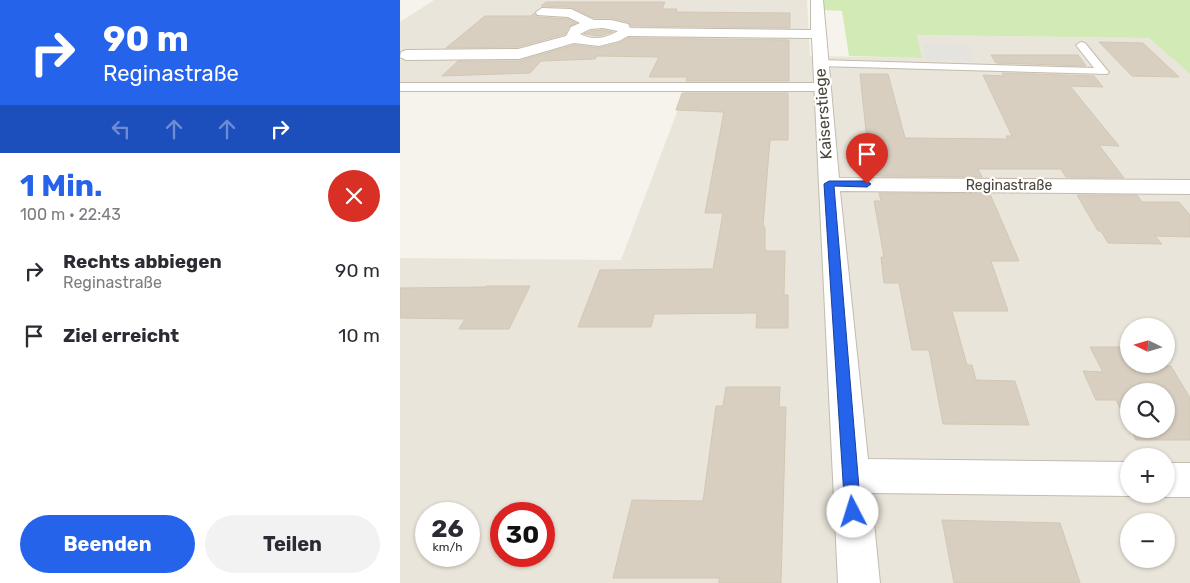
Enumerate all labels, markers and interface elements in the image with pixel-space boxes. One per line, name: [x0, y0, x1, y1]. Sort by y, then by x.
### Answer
text: 90 m: [103, 18, 189, 60]
icon: right: [20, 20, 85, 85]
text: Reginastraße: [103, 60, 239, 87]
street label: Kaiserstiege: [810, 68, 836, 160]
icon: left: [107, 115, 135, 143]
icon: ahead: [160, 115, 188, 143]
icon: ahead: [213, 115, 241, 143]
icon: right: [266, 115, 294, 143]
pin: [846, 133, 888, 184]
icon: arrive: [853, 140, 881, 168]
text: 1 Min.: [20, 168, 103, 204]
button: close: [328, 170, 380, 222]
street label: Reginastraße: [966, 177, 1052, 194]
text: 100 m · 22:43: [20, 205, 121, 224]
text: Rechts abbiegen: [63, 250, 222, 273]
icon: right: [20, 257, 48, 285]
text: 90 m: [335, 259, 380, 282]
text: Reginastraße: [63, 273, 162, 292]
north arrow: [1120, 318, 1175, 372]
map controls: [1120, 318, 1175, 568]
icon: arrive: [20, 322, 48, 350]
text: Ziel erreicht: [63, 324, 179, 347]
text: 10 m: [338, 324, 380, 347]
button: search: [1120, 383, 1175, 438]
button: +: [1120, 448, 1175, 503]
position arrow: [826, 485, 878, 537]
speed limit sign: 30: [490, 502, 555, 567]
button: −: [1120, 513, 1175, 568]
text: 26: [431, 514, 464, 543]
button: Beenden: [20, 515, 195, 573]
button: Teilen: [205, 515, 380, 573]
text: km/h: [433, 540, 462, 554]

